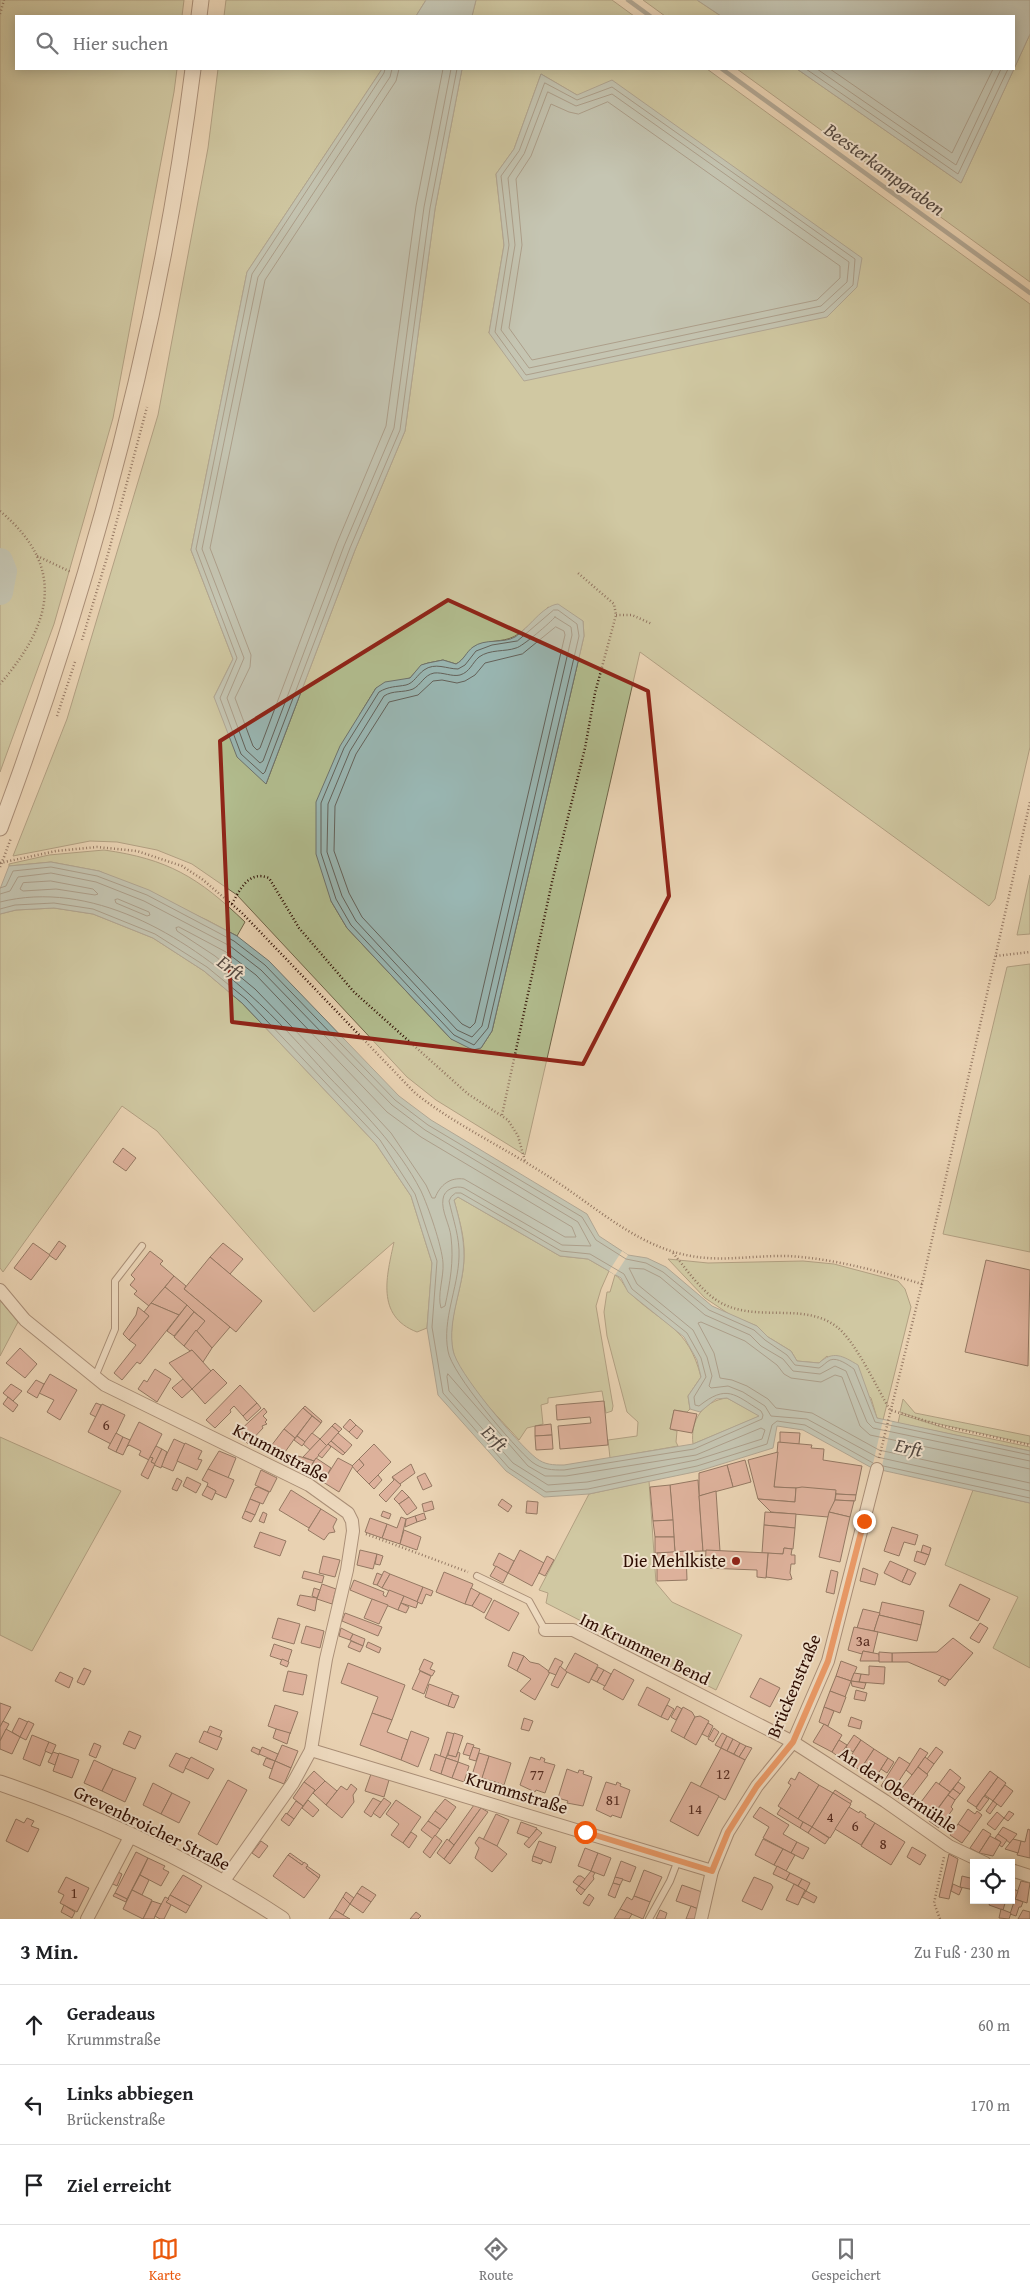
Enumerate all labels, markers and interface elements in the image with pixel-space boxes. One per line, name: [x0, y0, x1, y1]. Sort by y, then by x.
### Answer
search box: [15, 15, 1015, 70]
icon: search: [33, 29, 61, 57]
text: Hier suchen: [73, 29, 168, 57]
water label: Beesterkampgraben: [818, 115, 952, 223]
water label: Erft: [211, 947, 251, 987]
house number: 6: [102, 1414, 110, 1435]
street label: Krummstraße: [228, 1416, 334, 1489]
water label: Erft: [475, 1418, 515, 1458]
water label: Erft: [891, 1430, 927, 1464]
route end: [853, 1510, 876, 1533]
place label: Die Mehlkiste: [623, 1547, 726, 1574]
marker: Die Mehlkiste: [730, 1555, 742, 1567]
street label: Im Krummen Bend: [575, 1605, 715, 1692]
street label: Brückenstraße: [759, 1630, 828, 1742]
house number: 3a: [856, 1630, 870, 1651]
street label: An der Obermühle: [833, 1740, 963, 1840]
house number: 12: [716, 1763, 730, 1784]
street label: Krummstraße: [463, 1764, 572, 1821]
house number: 77: [530, 1764, 544, 1785]
street label: Grevenbroicher Straße: [69, 1778, 235, 1877]
house number: 81: [606, 1789, 620, 1810]
house number: 14: [688, 1798, 702, 1819]
house number: 4: [826, 1806, 834, 1827]
house number: 6: [851, 1815, 859, 1836]
route start: [574, 1821, 597, 1844]
house number: 8: [879, 1833, 887, 1854]
map controls: [970, 1859, 1015, 1904]
button: locate: [970, 1859, 1015, 1904]
house number: 1: [70, 1882, 78, 1903]
text: 3 Min.: [20, 1936, 78, 1967]
text: Zu Fuß · 230 m: [914, 1940, 1010, 1964]
text: Geradeaus: [67, 1999, 155, 2027]
icon: ahead: [20, 2011, 48, 2039]
text: 60 m: [978, 2013, 1010, 2037]
text: Krummstraße: [67, 2027, 161, 2051]
text: Links abbiegen: [67, 2079, 193, 2107]
icon: left: [20, 2091, 48, 2119]
text: 170 m: [970, 2093, 1010, 2117]
text: Brückenstraße: [67, 2107, 165, 2131]
icon: arrive: [20, 2171, 48, 2199]
text: Ziel erreicht: [67, 2171, 171, 2199]
tab: Karte: [149, 2235, 181, 2285]
tab: Route: [479, 2235, 513, 2285]
tab: Gespeichert: [811, 2235, 881, 2285]

